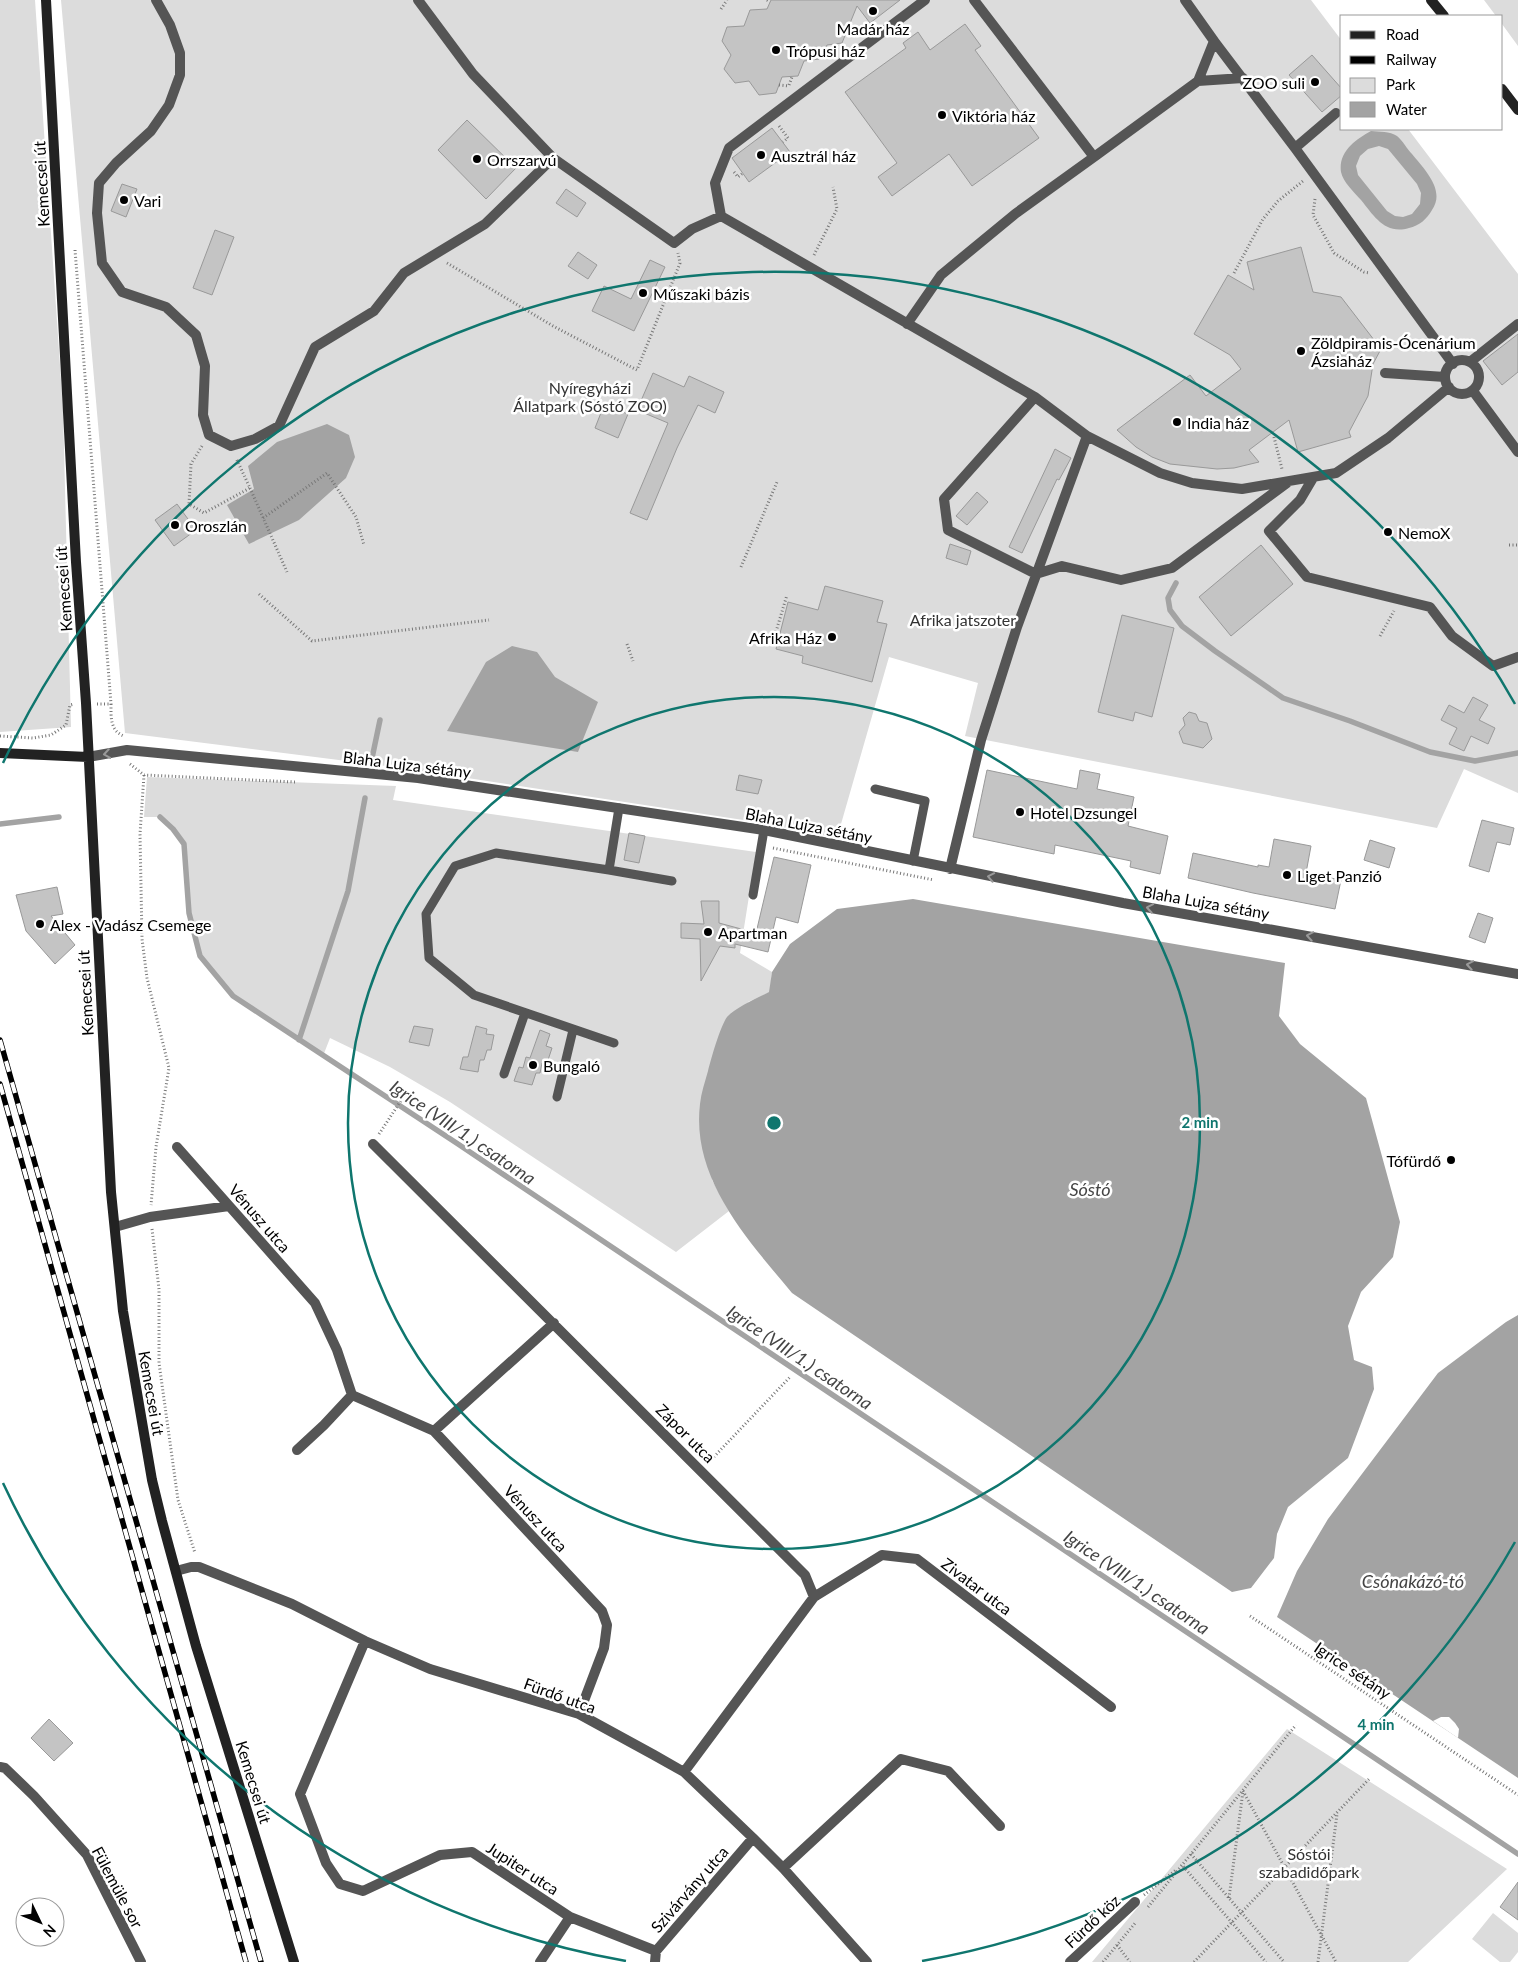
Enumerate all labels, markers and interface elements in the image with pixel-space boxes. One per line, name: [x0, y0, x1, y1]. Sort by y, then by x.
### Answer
marker: Madár ház: [867, 5, 879, 17]
legend: [1340, 15, 1503, 130]
place label: Madár ház: [836, 19, 910, 38]
text: Road: [1386, 25, 1419, 43]
place label: Trópusi ház: [786, 41, 865, 60]
marker: Trópusi ház: [770, 44, 782, 56]
text: Railway: [1386, 50, 1437, 68]
place label: ZOO suli: [1242, 73, 1305, 92]
text: Park: [1386, 75, 1416, 93]
marker: ZOO suli: [1309, 76, 1321, 88]
text: Water: [1386, 100, 1427, 118]
place label: Viktória ház: [952, 106, 1035, 125]
marker: Viktória ház: [936, 109, 948, 121]
street label: Kemecsei út: [29, 140, 53, 227]
place label: Ausztrál ház: [771, 146, 856, 165]
marker: Ausztrál ház: [755, 149, 767, 161]
place label: Orrszarvú: [487, 150, 556, 169]
marker: Orrszarvú: [471, 153, 483, 165]
place label: Vari: [134, 191, 161, 210]
marker: Vari: [118, 194, 130, 206]
place label: Műszaki bázis: [653, 284, 750, 303]
marker: Műszaki bázis: [637, 287, 649, 299]
place label: Zöldpiramis-Ócenárium Ázsiaház: [1311, 333, 1476, 370]
marker: Zöldpiramis-Ócenárium Ázsiaház: [1295, 345, 1307, 357]
park label: Nyíregyházi Állatpark (Sóstó ZOO): [513, 378, 667, 415]
place label: India ház: [1187, 413, 1249, 432]
marker: India ház: [1171, 416, 1183, 428]
place label: Oroszlán: [185, 516, 247, 535]
marker: Oroszlán: [169, 519, 181, 531]
place label: NemoX: [1398, 523, 1451, 542]
marker: NemoX: [1382, 526, 1394, 538]
street label: Kemecsei út: [51, 545, 75, 632]
park label: Afrika jatszoter: [910, 610, 1016, 629]
place label: Afrika Ház: [749, 628, 822, 647]
marker: Afrika Ház: [826, 631, 838, 643]
street label: Blaha Lujza sétány: [342, 747, 473, 781]
one-way arrow: [103, 748, 112, 758]
street label: Blaha Lujza sétány: [744, 803, 875, 847]
place label: Hotel Dzsungel: [1030, 803, 1137, 822]
marker: Hotel Dzsungel: [1014, 806, 1026, 818]
place label: Liget Panzió: [1297, 866, 1382, 885]
marker: Liget Panzió: [1281, 869, 1293, 881]
one-way arrow: [986, 872, 995, 882]
street label: Blaha Lujza sétány: [1141, 881, 1272, 923]
one-way arrow: [1146, 903, 1155, 913]
place label: Alex - Vadász Csemege: [50, 915, 212, 934]
marker: Alex - Vadász Csemege: [34, 918, 46, 930]
place label: Apartman: [718, 923, 787, 942]
marker: Apartman: [702, 926, 714, 938]
one-way arrow: [1306, 932, 1315, 942]
street label: Kemecsei út: [73, 949, 97, 1036]
one-way arrow: [1466, 960, 1474, 970]
place label: Bungaló: [543, 1056, 600, 1075]
marker: Bungaló: [527, 1059, 539, 1071]
water label: Igrice (VIII/1.) csatorna: [386, 1075, 540, 1189]
text: 2 min: [1181, 1113, 1219, 1131]
centre of rings: [765, 1114, 783, 1132]
place label: Tófürdő: [1387, 1151, 1441, 1170]
marker: Tófürdő: [1445, 1154, 1457, 1166]
water label: Sóstó: [1069, 1178, 1111, 1200]
street label: Vénusz utca: [225, 1180, 295, 1256]
water label: Igrice (VIII/1.) csatorna: [723, 1300, 877, 1414]
street label: Kemecsei út: [135, 1349, 169, 1437]
street label: Zápor utca: [653, 1400, 719, 1466]
street label: Vénusz utca: [500, 1481, 572, 1555]
water label: Igrice (VIII/1.) csatorna: [1060, 1525, 1214, 1639]
street label: Zivatar utca: [938, 1553, 1016, 1619]
water label: Csónakázó-tó: [1362, 1570, 1464, 1592]
street label: Igrice sétány: [1311, 1637, 1396, 1703]
street label: Fürdő utca: [521, 1673, 599, 1717]
text: 4 min: [1357, 1715, 1395, 1733]
street label: Kemecsei út: [232, 1738, 276, 1826]
street label: Jupiter utca: [483, 1838, 563, 1898]
street label: Szivárvány utca: [646, 1842, 732, 1936]
street label: Fülemüle sor: [89, 1843, 148, 1931]
park label: Sóstói szabadidőpark: [1259, 1844, 1360, 1881]
street label: Fürdő köz: [1060, 1891, 1124, 1951]
north arrow: [15, 1897, 65, 1947]
text: N: [40, 1921, 60, 1941]

